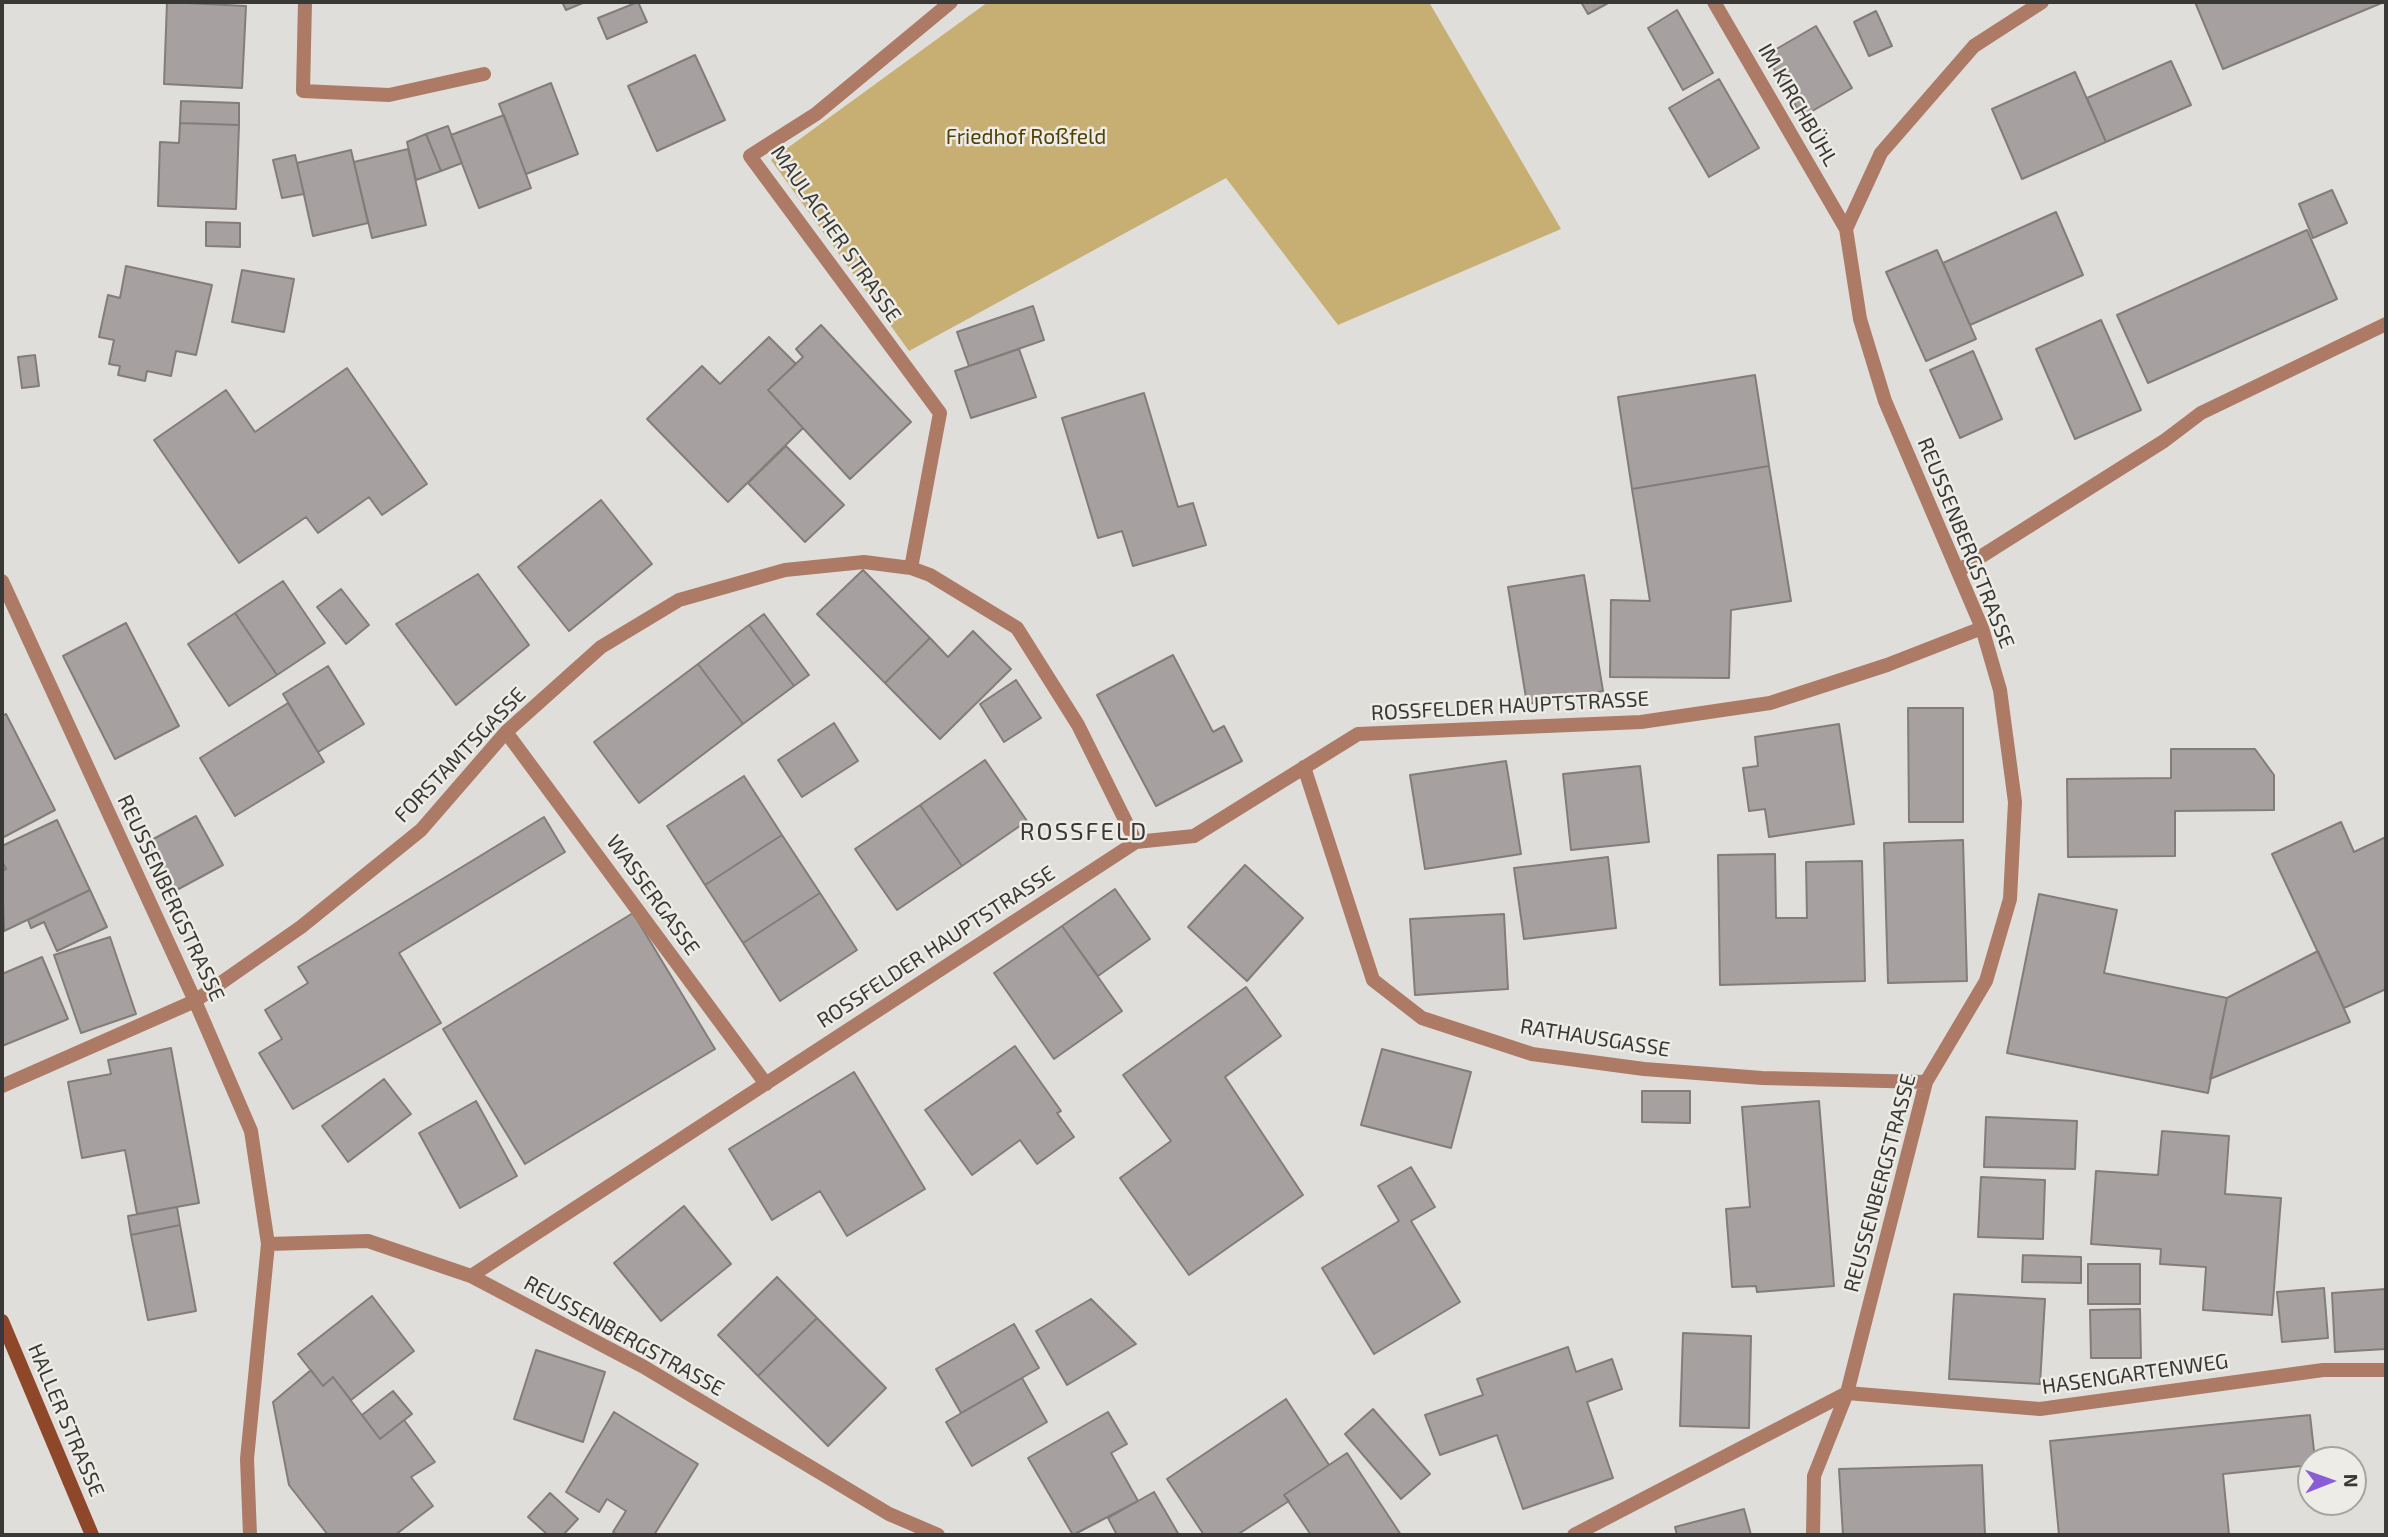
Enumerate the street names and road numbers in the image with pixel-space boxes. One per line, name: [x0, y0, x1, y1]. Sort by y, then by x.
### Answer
street label: IM KIRCHBÜHL: [1753, 39, 1843, 171]
street label: MAULACHER STRASSE: [765, 141, 907, 327]
street label: REUSSENBERGSTRASSE: [1912, 434, 2020, 652]
street label: FORSTAMTSGASSE: [389, 682, 531, 828]
street label: ROSSFELDER HAUPTSTRASSE: [1370, 686, 1650, 726]
street label: REUSSENBERGSTRASSE: [112, 791, 230, 1005]
street label: WASSERGASSE: [601, 830, 705, 960]
street label: ROSSFELDER HAUPTSTRASSE: [812, 861, 1060, 1033]
street label: RATHAUSGASSE: [1518, 1014, 1672, 1062]
street label: REUSSENBERGSTRASSE: [1839, 1071, 1921, 1295]
street label: REUSSENBERGSTRASSE: [519, 1270, 729, 1402]
street label: HALLER STRASSE: [22, 1340, 110, 1500]
street label: HASENGARTENWEG: [2040, 1348, 2230, 1400]

